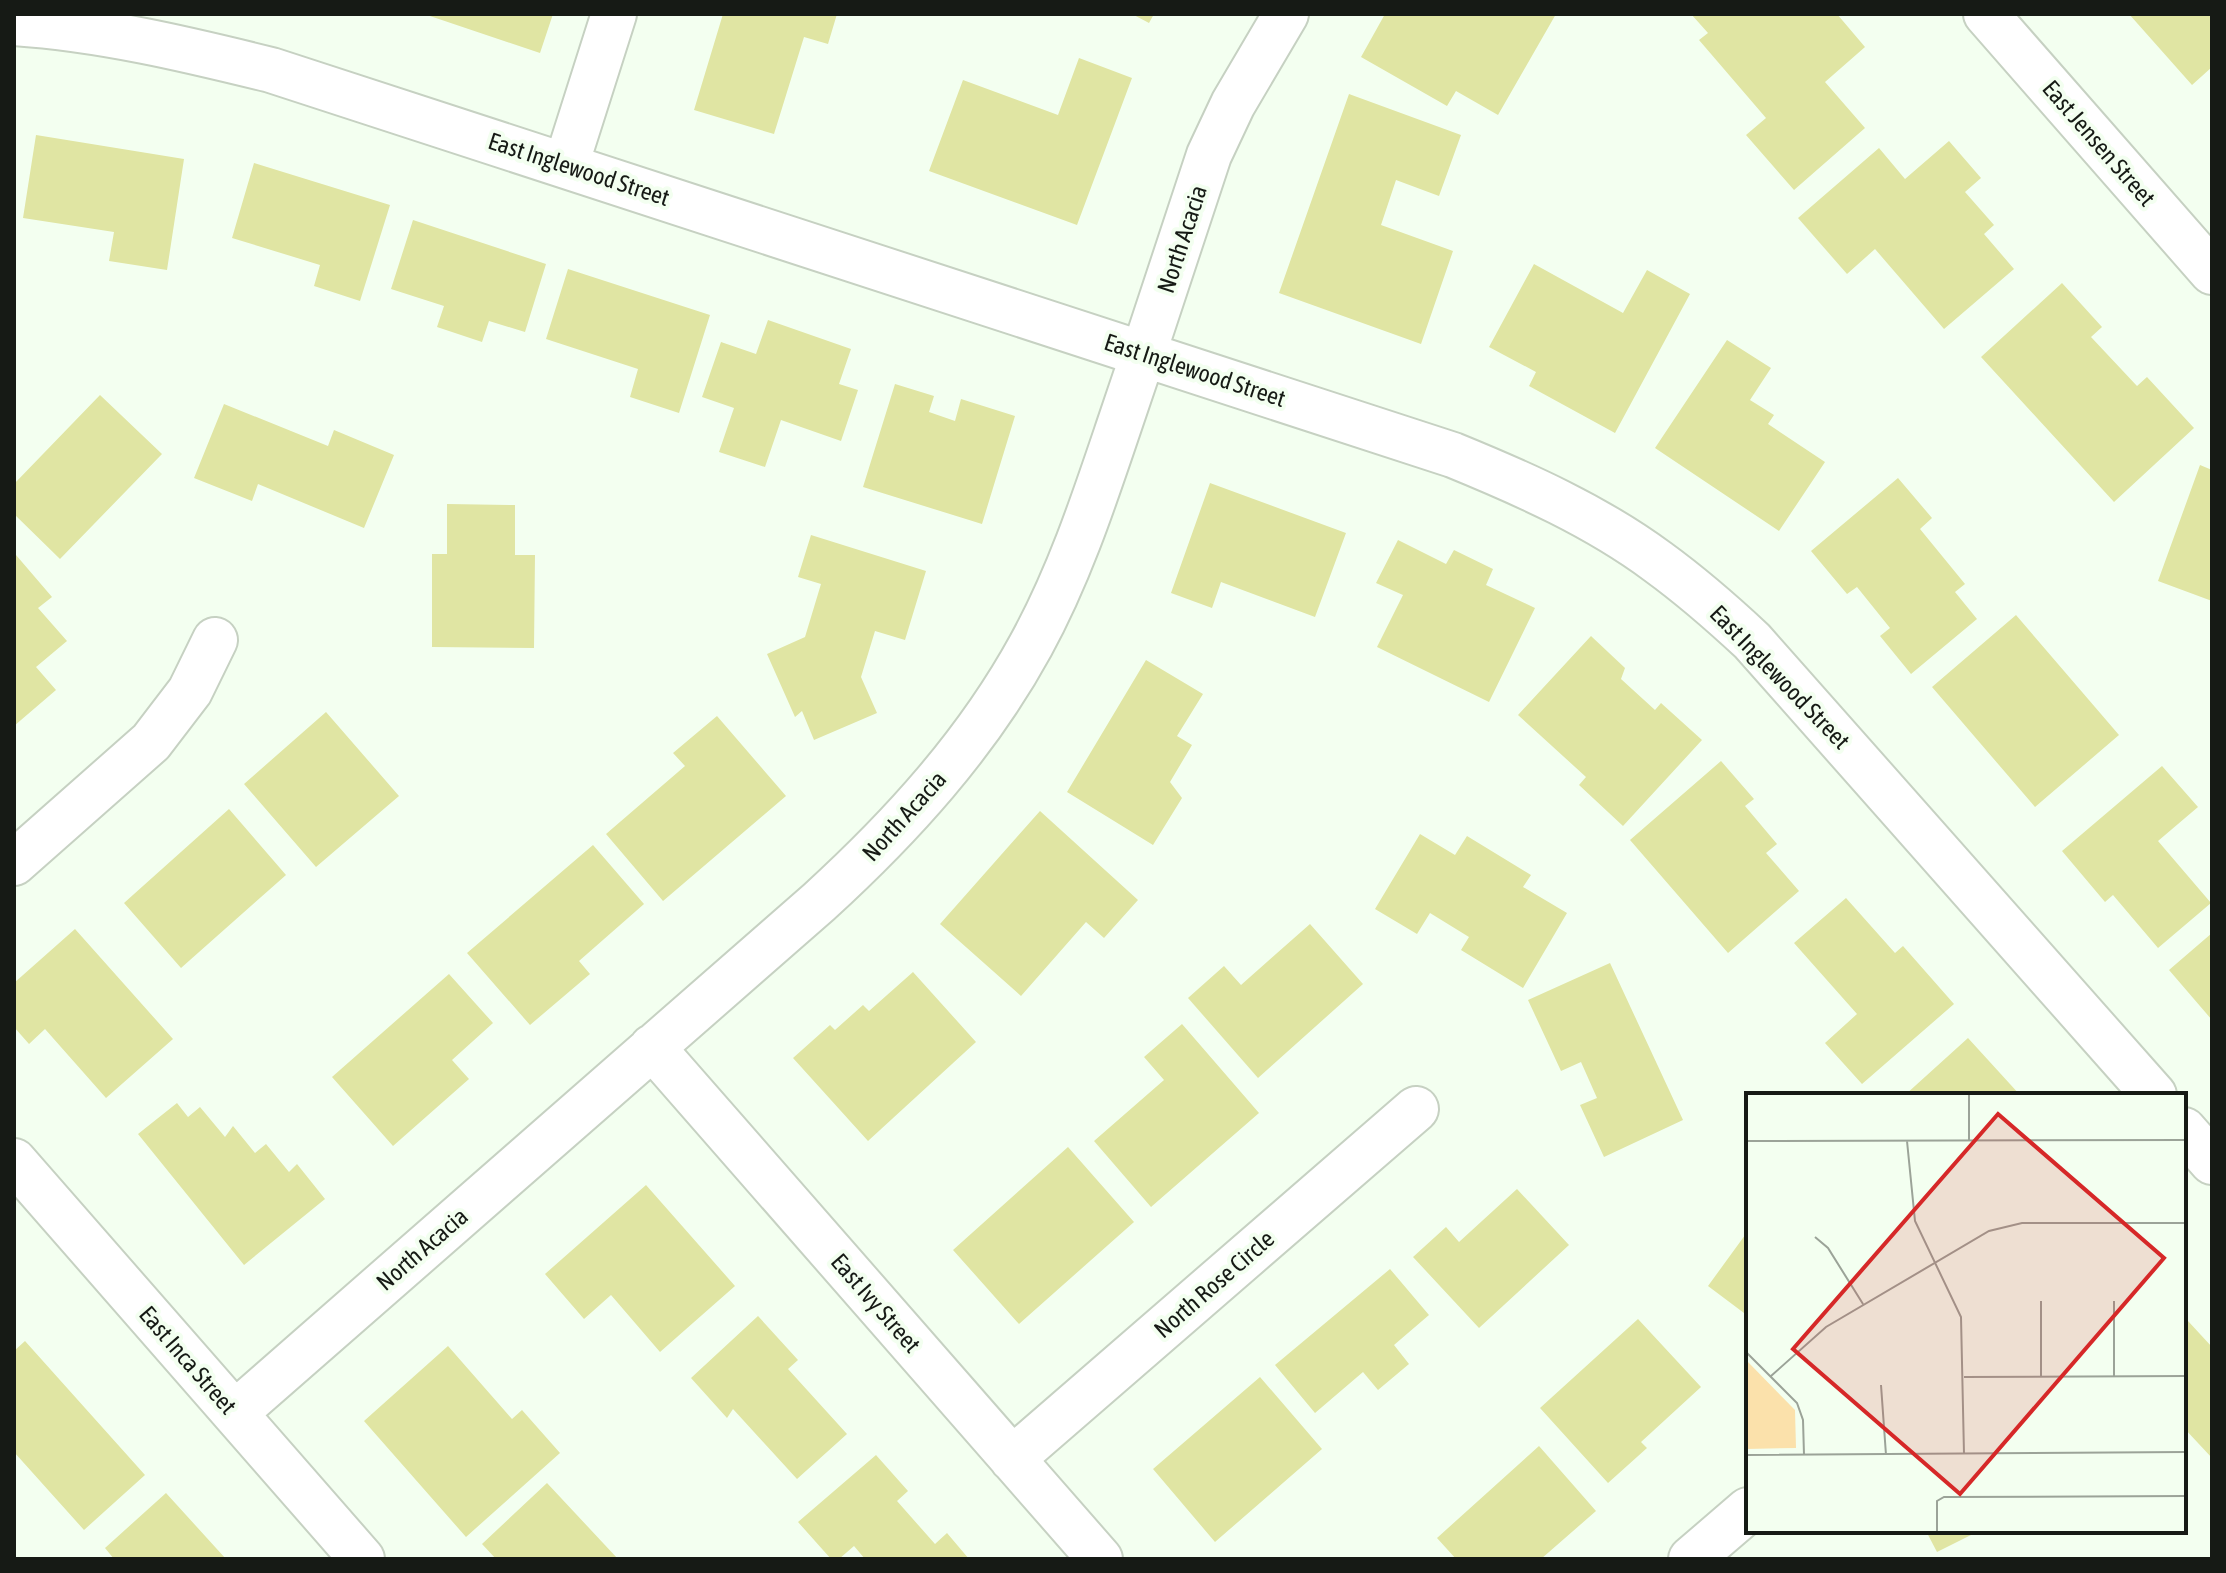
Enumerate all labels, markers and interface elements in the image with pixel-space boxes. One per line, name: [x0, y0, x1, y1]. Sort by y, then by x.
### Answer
street label: East Jensen Street: [2037, 75, 2161, 211]
street label: East Inglewood Street: [485, 127, 673, 211]
street label: North Acacia: [1152, 182, 1212, 296]
street label: East Inglewood Street: [1101, 328, 1289, 412]
street label: East Inglewood Street: [1705, 600, 1855, 754]
street label: North Acacia: [857, 766, 951, 866]
inset map: [1746, 1093, 2186, 1533]
street label: North Acacia: [371, 1202, 473, 1296]
street label: North Rose Circle: [1149, 1225, 1279, 1343]
street label: East Ivy Street: [826, 1248, 926, 1358]
street label: East Inca Street: [134, 1301, 242, 1419]

